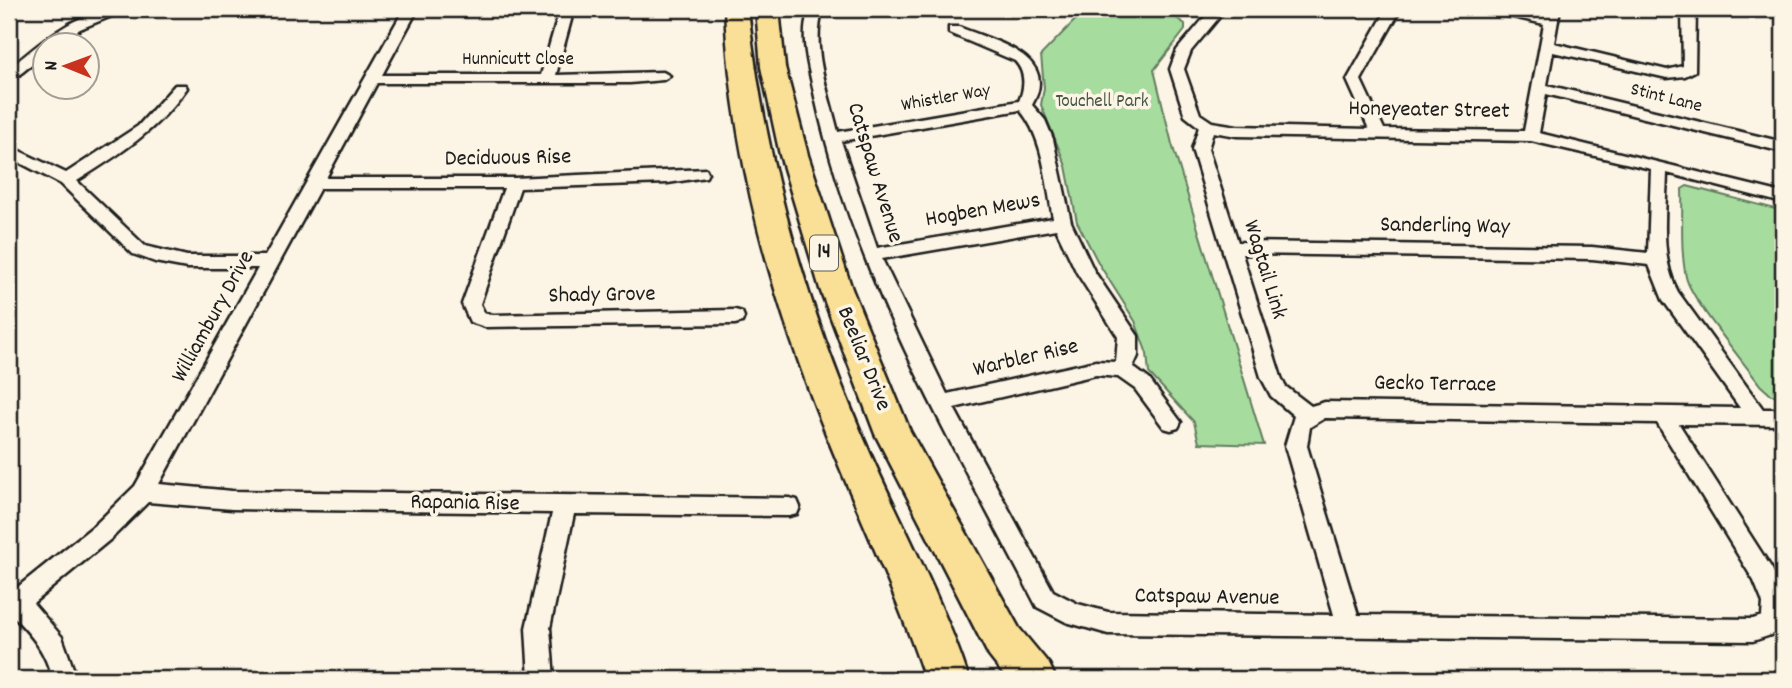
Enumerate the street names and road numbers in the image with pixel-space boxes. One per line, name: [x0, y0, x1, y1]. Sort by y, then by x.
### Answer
street label: Hunnicutt Close: [462, 47, 574, 74]
street label: Stint Lane: [1627, 77, 1705, 121]
street label: Whistler Way: [899, 78, 993, 120]
street label: Honeyeater Street: [1348, 93, 1510, 129]
street label: Catspaw Avenue: [837, 99, 911, 247]
street label: Deciduous Rise: [444, 141, 572, 177]
street label: Hogben Mews: [923, 185, 1043, 237]
street label: Sanderling Way: [1380, 209, 1511, 245]
street label: Wagtail Link: [1233, 216, 1295, 324]
road number: 14: [810, 236, 838, 270]
street label: Williambury Drive: [164, 245, 264, 389]
street label: Shady Grove: [548, 279, 656, 313]
street label: Beeliar Drive: [827, 302, 899, 416]
street label: Warbler Rise: [970, 331, 1082, 387]
street label: Gecko Terrace: [1373, 367, 1497, 403]
street label: Rapania Rise: [410, 487, 520, 521]
street label: Catspaw Avenue: [1134, 580, 1280, 616]

